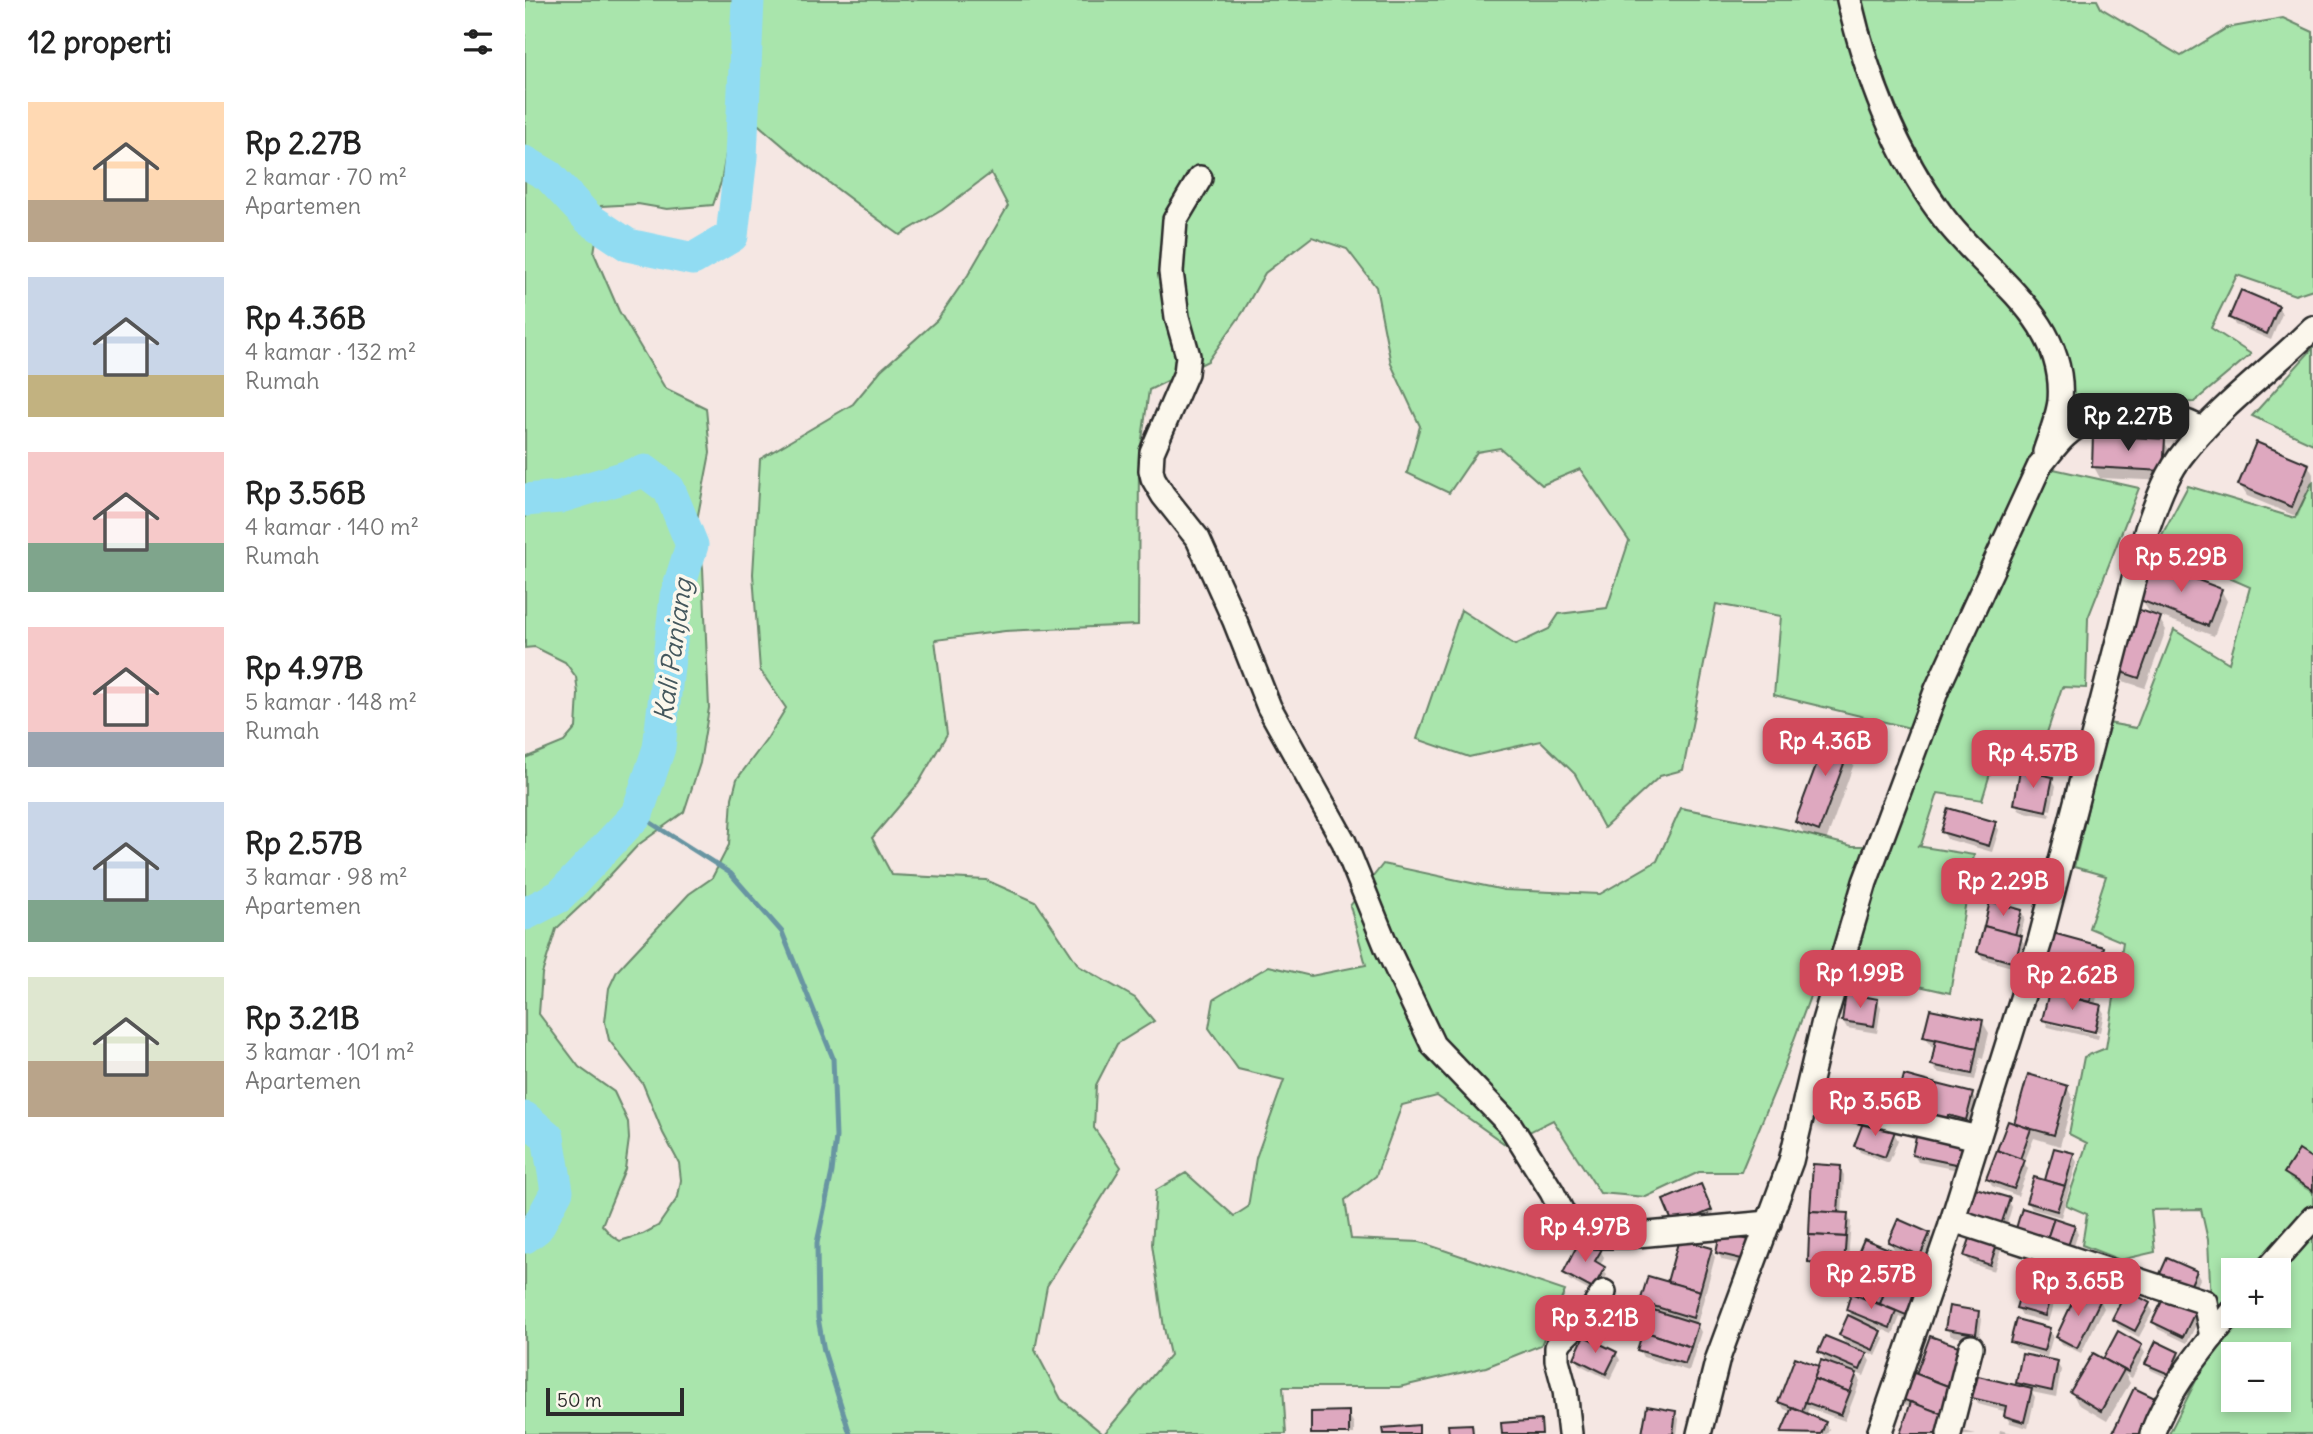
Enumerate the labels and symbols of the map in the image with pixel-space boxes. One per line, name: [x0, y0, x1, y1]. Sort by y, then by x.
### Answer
pin: Rp 2.27B: [2056, 393, 2200, 453]
pin: Rp 5.29B: [2109, 534, 2253, 594]
water label: Kali Panjang: [646, 574, 699, 723]
pin: Rp 4.36B: [1753, 718, 1897, 778]
pin: Rp 4.57B: [1961, 730, 2105, 790]
pin: Rp 2.29B: [1931, 858, 2075, 918]
pin: Rp 1.99B: [1788, 950, 1932, 1010]
pin: Rp 2.62B: [2000, 953, 2144, 1012]
pin: Rp 3.56B: [1803, 1078, 1947, 1138]
pin: Rp 4.97B: [1513, 1204, 1657, 1264]
pin: Rp 2.57B: [1799, 1252, 1943, 1311]
pin: Rp 3.65B: [2006, 1258, 2150, 1318]
pin: Rp 3.21B: [1523, 1296, 1667, 1355]
scale bar: [546, 1385, 684, 1417]

